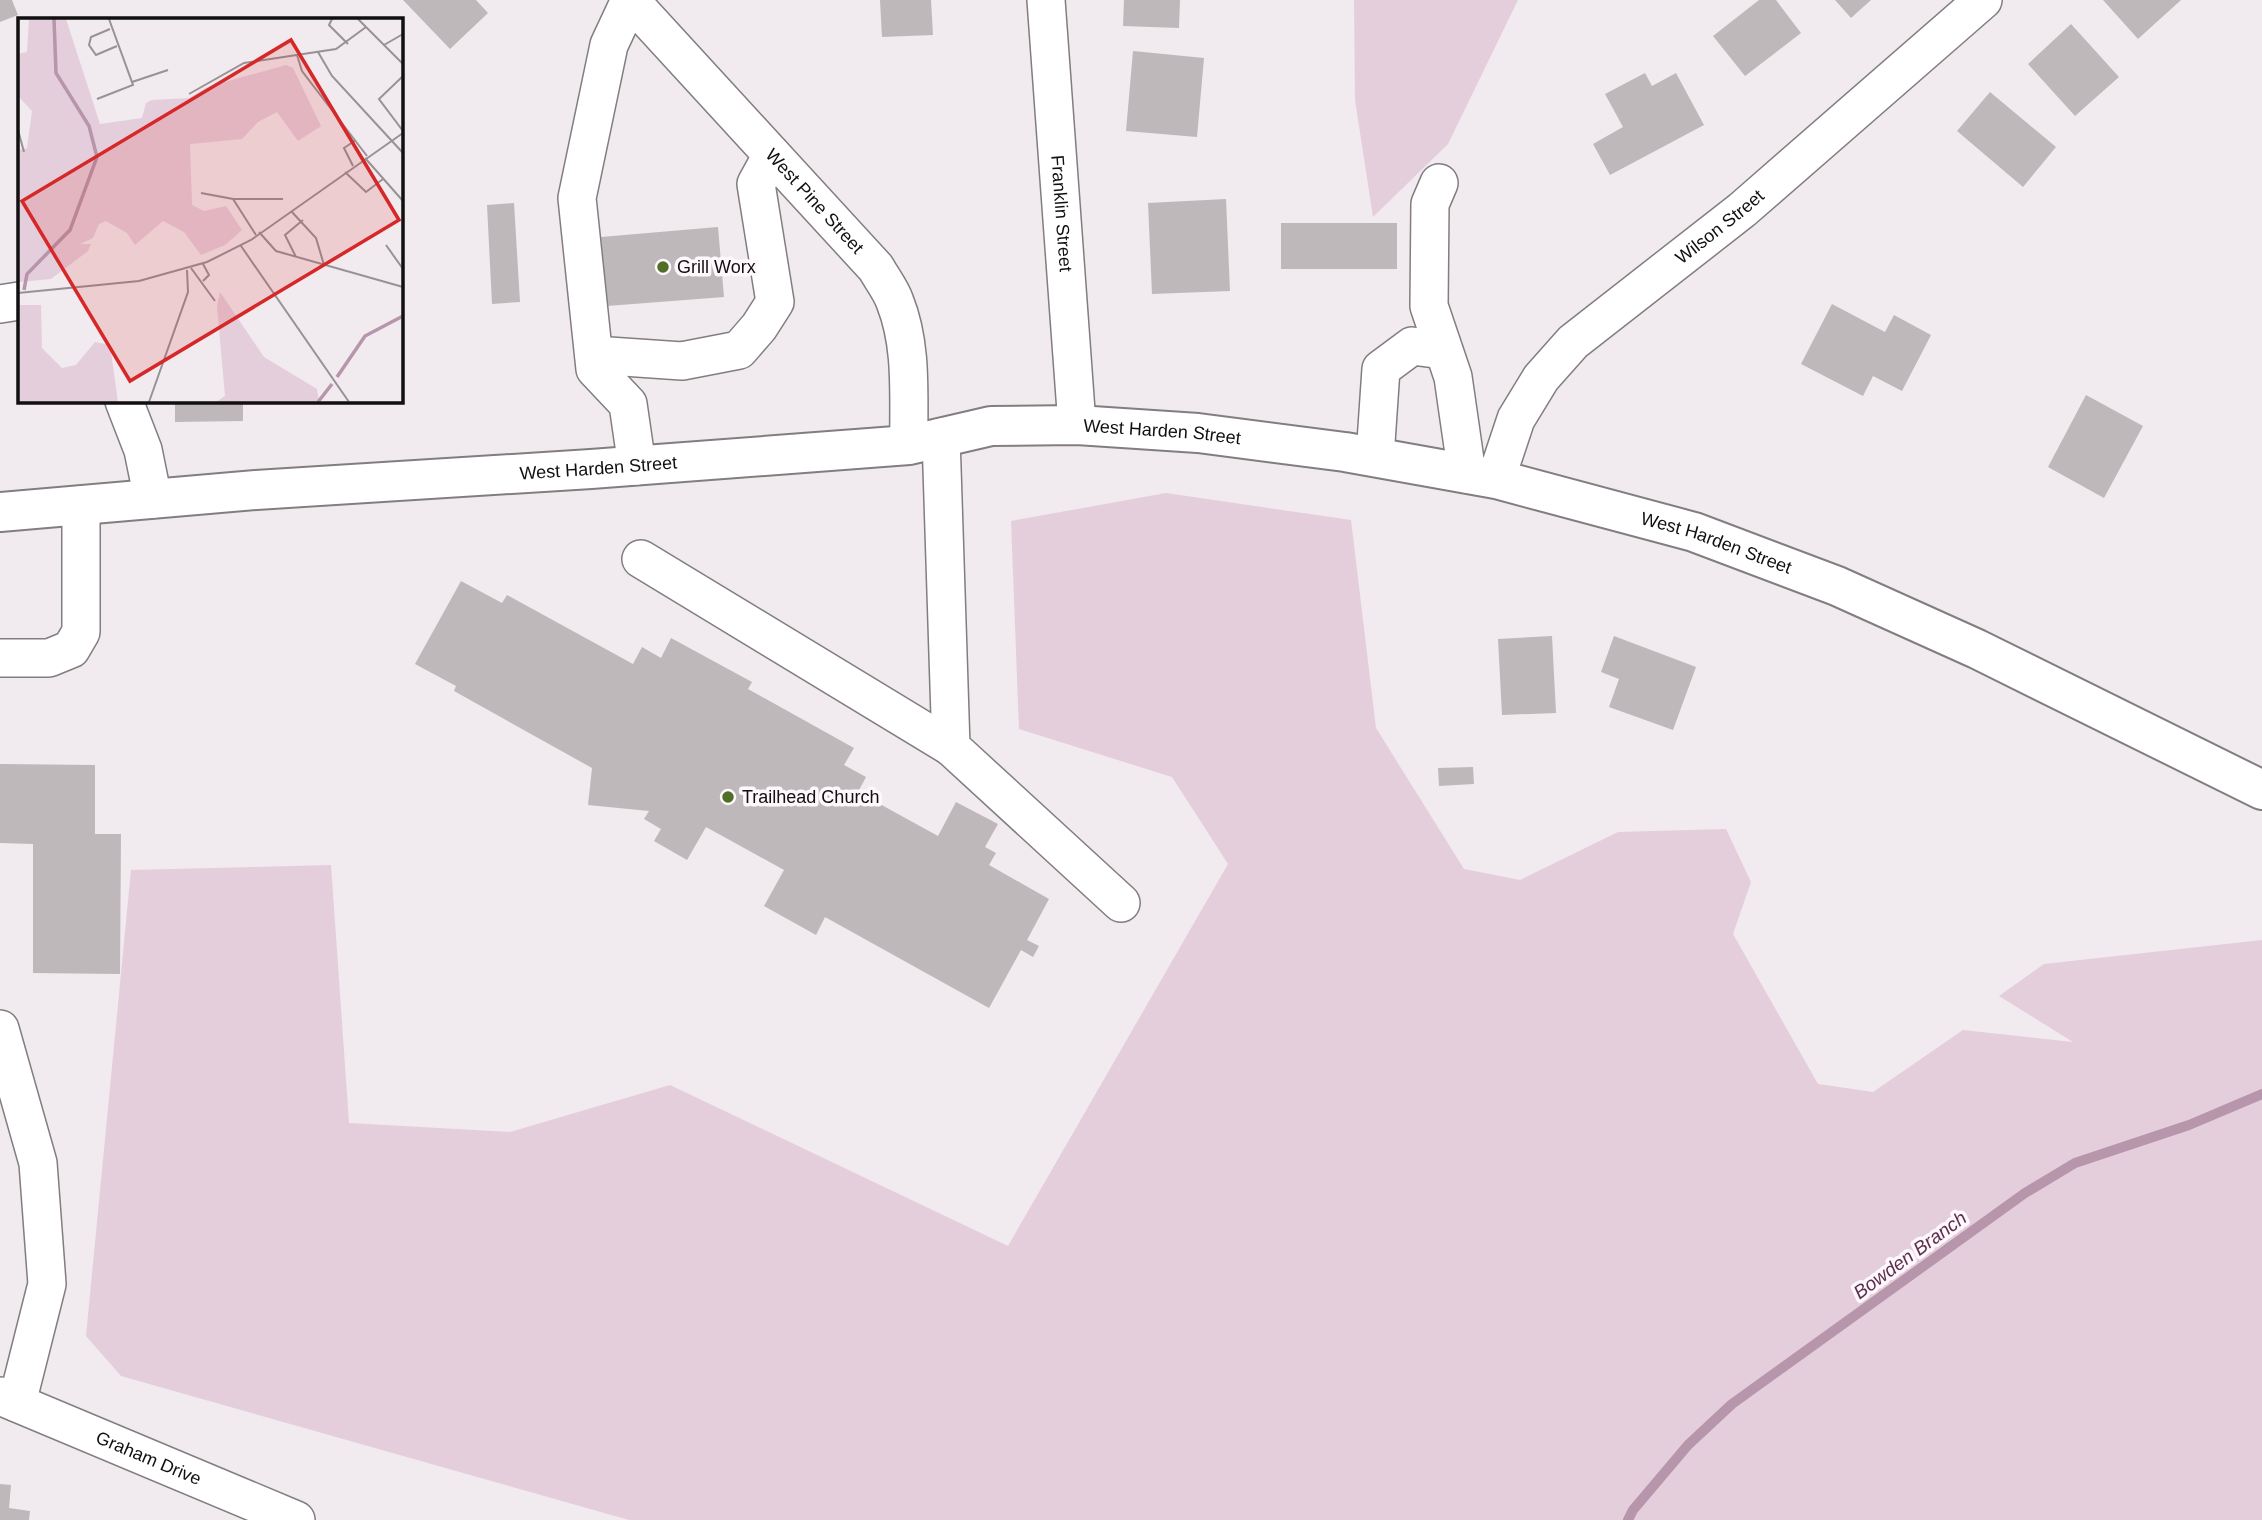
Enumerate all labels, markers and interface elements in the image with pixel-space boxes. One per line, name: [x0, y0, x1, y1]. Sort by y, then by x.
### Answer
inset map: [18, 18, 402, 402]
street label: West Pine Street: [762, 145, 868, 258]
street label: Franklin Street: [1047, 154, 1076, 273]
street label: Wilson Street: [1672, 186, 1768, 268]
place label: Grill Worx: [677, 257, 756, 277]
marker: Grill Worx: [655, 259, 671, 275]
street label: West Harden Street: [1083, 415, 1242, 448]
street label: West Harden Street: [519, 453, 678, 483]
street label: West Harden Street: [1639, 508, 1794, 578]
place label: Trailhead Church: [742, 787, 879, 807]
marker: Trailhead Church: [720, 789, 736, 805]
water label: Bowden Branch: [1850, 1207, 1970, 1303]
street label: Graham Drive: [93, 1427, 204, 1489]

